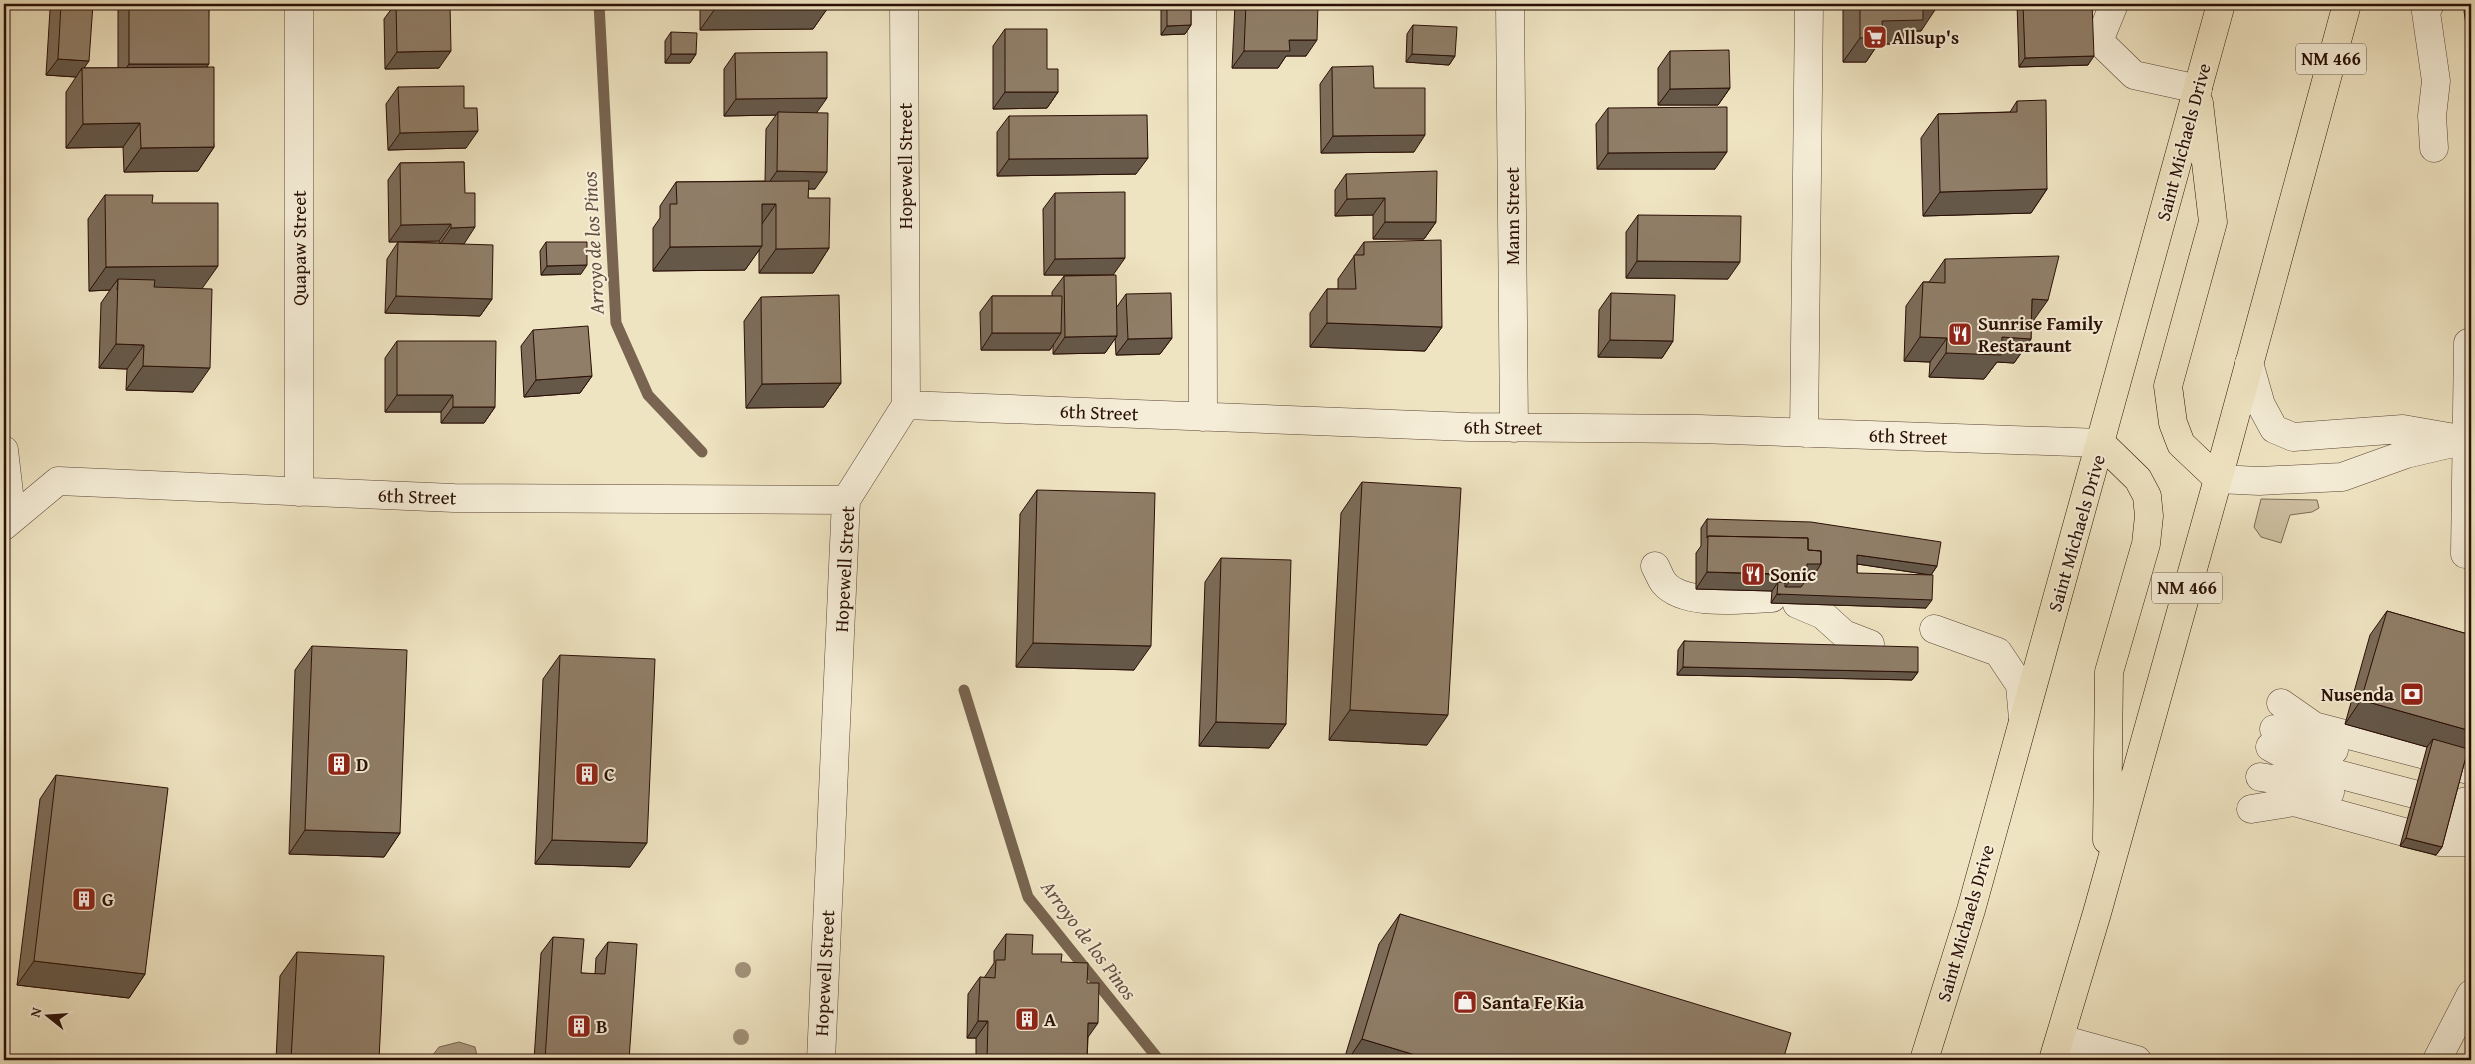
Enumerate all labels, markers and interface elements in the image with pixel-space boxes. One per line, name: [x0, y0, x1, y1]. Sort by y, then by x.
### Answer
place label: Allsup's: [1892, 23, 1959, 51]
supermarket icon: Allsup's: [1862, 24, 1888, 50]
road number: NM 466: [2296, 44, 2366, 74]
street label: Saint Michaels Drive: [2148, 60, 2218, 224]
street label: Hopewell Street: [891, 103, 919, 229]
street label: Mann Street: [1498, 167, 1526, 265]
water label: Arroyo de los Pinos: [574, 170, 611, 316]
street label: Quapaw Street: [285, 190, 313, 306]
place label: Sunrise Family Restaraunt: [1978, 309, 2103, 359]
restaurant icon: Sunrise Family Restaraunt: [1947, 321, 1973, 347]
street label: 6th Street: [1059, 397, 1139, 427]
street label: 6th Street: [1463, 412, 1543, 442]
street label: 6th Street: [1868, 421, 1948, 451]
street label: Saint Michaels Drive: [2040, 451, 2112, 615]
street label: 6th Street: [377, 481, 457, 511]
street label: Hopewell Street: [827, 505, 861, 633]
place label: Sonic: [1770, 560, 1816, 588]
restaurant icon: Sonic: [1740, 561, 1766, 587]
road number: NM 466: [2152, 572, 2222, 604]
place label: Nusenda: [2321, 680, 2394, 708]
bank icon: Nusenda: [2399, 681, 2425, 707]
place label: D: [356, 750, 368, 778]
building icon: D: [326, 751, 352, 777]
place label: C: [604, 760, 615, 788]
building icon: C: [574, 761, 600, 787]
street label: Saint Michaels Drive: [1929, 841, 2001, 1005]
water label: Arroyo de los Pinos: [1034, 873, 1145, 1006]
place label: G: [102, 885, 114, 913]
building icon: G: [71, 886, 97, 912]
street label: Hopewell Street: [807, 909, 841, 1037]
place label: Santa Fe Kia: [1482, 988, 1585, 1016]
shop icon: Santa Fe Kia: [1452, 989, 1478, 1015]
north arrow: [22, 992, 72, 1042]
text: N: [25, 1004, 47, 1020]
place label: A: [1044, 1005, 1056, 1033]
building icon: A: [1014, 1006, 1040, 1032]
place label: B: [596, 1012, 608, 1040]
building icon: B: [566, 1013, 592, 1039]

